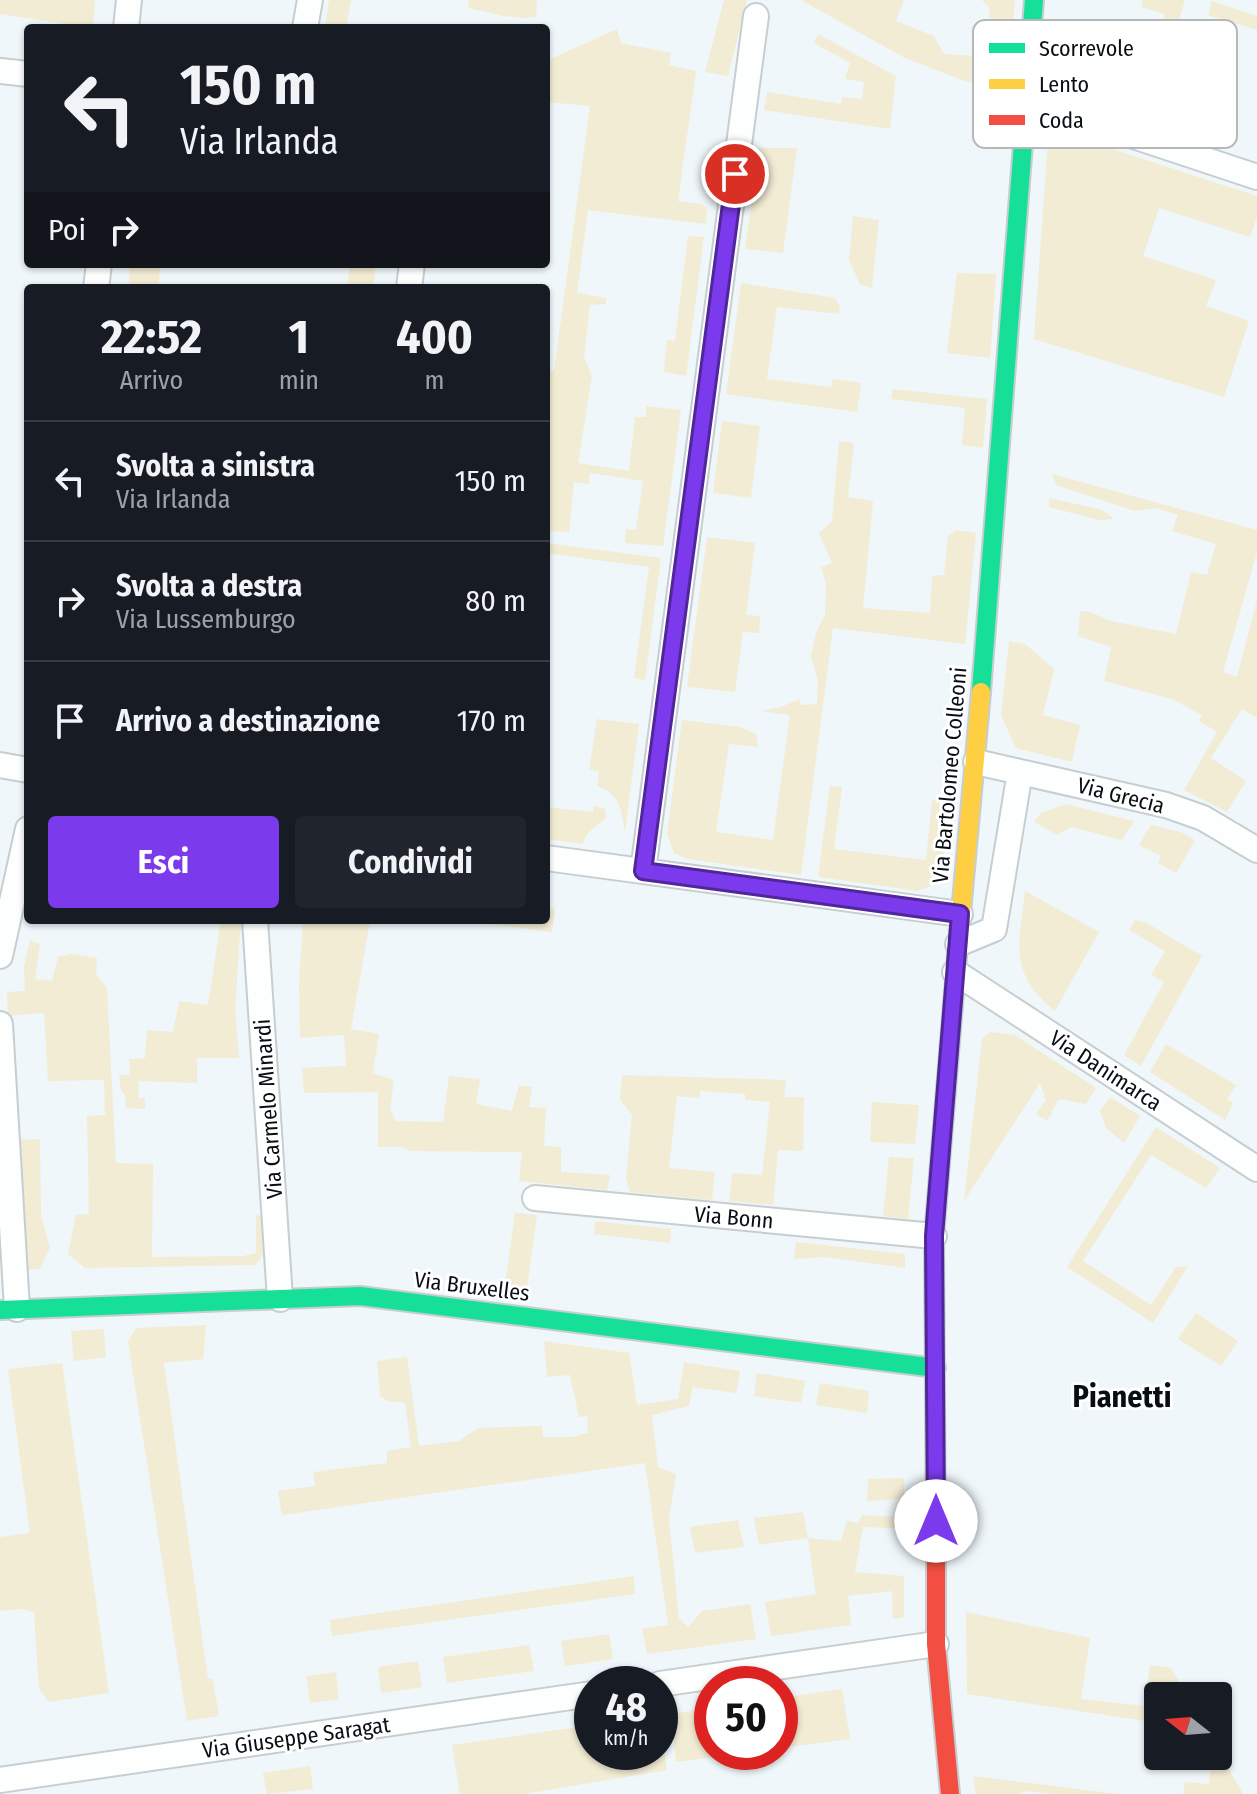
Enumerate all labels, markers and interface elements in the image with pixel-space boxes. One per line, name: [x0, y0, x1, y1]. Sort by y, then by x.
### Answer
legend: [973, 20, 1237, 148]
text: Scorrevole: [1039, 35, 1134, 62]
text: 150 m: [180, 52, 316, 119]
icon: left: [48, 56, 152, 160]
text: Lento: [1039, 71, 1089, 98]
text: Coda: [1039, 107, 1084, 134]
text: Via Irlanda: [180, 120, 338, 164]
pin: [701, 140, 769, 208]
icon: arrive: [713, 152, 757, 196]
icon: right: [102, 208, 146, 252]
text: Poi: [48, 212, 86, 248]
text: 22:52: [101, 308, 202, 366]
text: 1: [289, 308, 309, 366]
text: 400: [396, 308, 473, 366]
text: Arrivo: [120, 365, 183, 396]
text: min: [279, 365, 319, 396]
text: m: [425, 365, 445, 396]
text: Svolta a sinistra: [116, 448, 315, 484]
icon: left: [48, 459, 92, 503]
text: 150 m: [455, 463, 526, 499]
text: Via Irlanda: [116, 484, 230, 515]
text: Svolta a destra: [116, 568, 302, 604]
icon: right: [48, 579, 92, 623]
text: 80 m: [465, 583, 526, 619]
text: Via Lussemburgo: [116, 604, 296, 635]
street label: Via Bartolomeo Colleoni: [927, 666, 972, 884]
icon: arrive: [48, 699, 92, 743]
text: Arrivo a destinazione: [116, 703, 380, 739]
text: 170 m: [457, 703, 526, 739]
street label: Via Grecia: [1074, 772, 1167, 819]
button: Esci: [48, 816, 279, 908]
button: Condividi: [295, 816, 526, 908]
street label: Via Carmelo Minardi: [249, 1018, 288, 1200]
street label: Via Danimarca: [1045, 1024, 1167, 1117]
street label: Via Bonn: [693, 1201, 775, 1234]
street label: Via Bruxelles: [413, 1266, 531, 1307]
district label: Pianetti: [1073, 1379, 1171, 1415]
position arrow: [894, 1479, 978, 1563]
speed limit sign: 50: [694, 1666, 798, 1770]
north arrow: [1144, 1682, 1232, 1770]
map controls: [1144, 1682, 1232, 1770]
text: 48: [605, 1684, 647, 1732]
street label: Via Giuseppe Saragat: [201, 1711, 392, 1764]
text: km/h: [604, 1726, 648, 1750]

